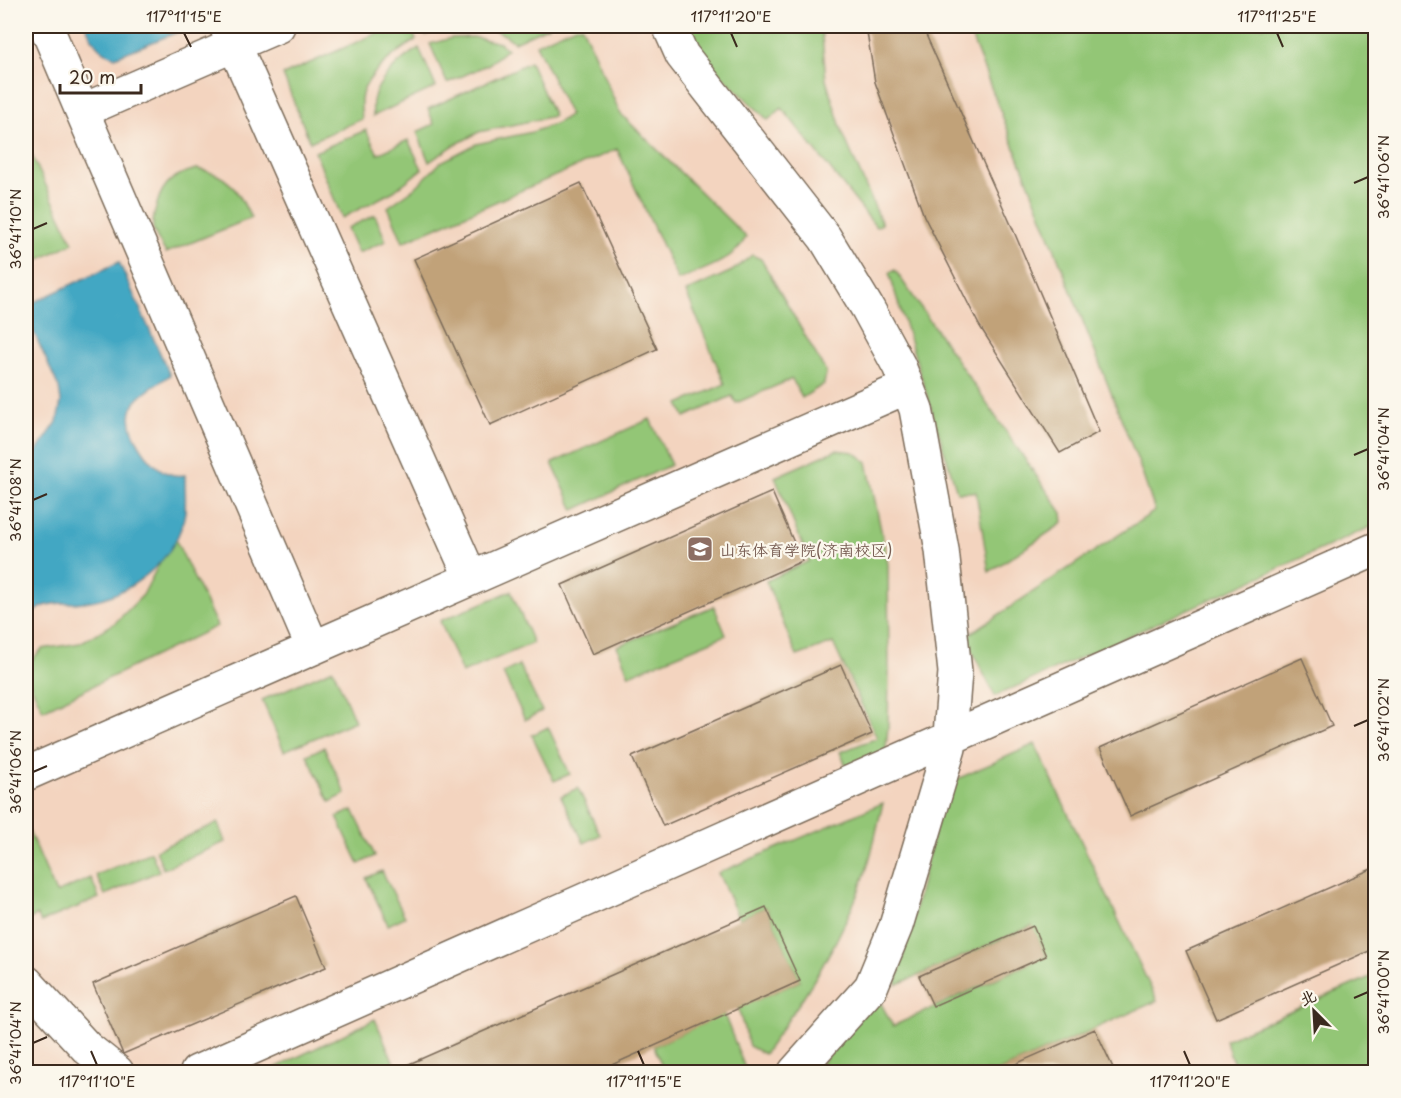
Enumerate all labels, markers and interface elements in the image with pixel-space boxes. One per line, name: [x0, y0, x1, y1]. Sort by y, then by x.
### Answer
text: 117°11'15"E: [146, 4, 222, 27]
text: 117°11'20"E: [691, 4, 771, 27]
text: 117°11'25"E: [1237, 4, 1317, 27]
scale bar: [60, 57, 141, 95]
text: 20 m: [69, 63, 115, 90]
text: 36°41'06"N: [1371, 135, 1394, 219]
text: 36°41'10"N: [3, 188, 26, 270]
text: 36°41'04"N: [1371, 407, 1394, 491]
text: 36°41'08"N: [3, 458, 26, 542]
school or university icon: 山东体育学院(济南校区): [685, 534, 715, 564]
place label: 山东体育学院(济南校区): [720, 537, 893, 561]
text: 36°41'02"N: [1371, 678, 1394, 762]
text: 36°41'06"N: [3, 730, 26, 814]
text: 36°41'00"N: [1371, 949, 1394, 1035]
north arrow: [1284, 981, 1344, 1041]
text: 北: [1295, 982, 1320, 1011]
text: 36°41'04"N: [3, 1001, 26, 1085]
text: 117°11'10"E: [58, 1069, 136, 1092]
text: 117°11'15"E: [606, 1069, 682, 1092]
text: 117°11'20"E: [1150, 1069, 1230, 1092]

